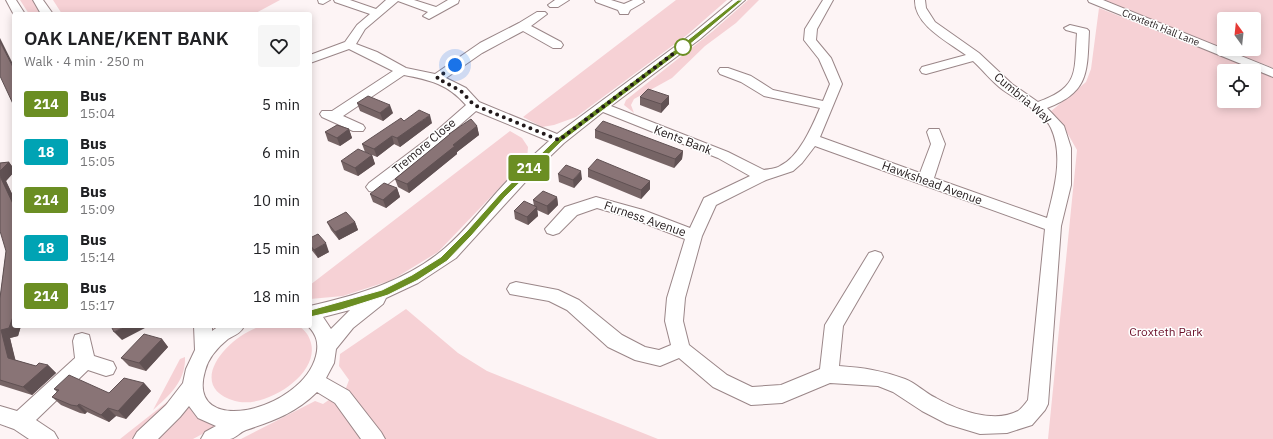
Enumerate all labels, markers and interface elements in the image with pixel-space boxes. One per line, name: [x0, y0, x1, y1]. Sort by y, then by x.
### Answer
street label: Croxteth Hall Lane: [1120, 6, 1202, 49]
north arrow: [1217, 12, 1261, 56]
map controls: [1217, 12, 1261, 108]
button: heart: [258, 25, 300, 67]
text: OAK LANE/KENT BANK: [24, 26, 229, 50]
unlabelled marker: [674, 38, 692, 56]
text: Walk · 4 min · 250 m: [24, 53, 144, 70]
your location: [445, 55, 465, 75]
button: locate: [1217, 64, 1261, 108]
street label: Cumbria Way: [991, 69, 1055, 126]
text: Bus: [80, 86, 107, 105]
text: 214: [33, 95, 59, 113]
text: 5 min: [262, 95, 300, 114]
text: 15:04: [80, 105, 115, 122]
street label: Tremore Close: [389, 115, 459, 176]
street label: Kents Bank: [652, 122, 715, 158]
text: Bus: [80, 134, 107, 153]
text: 18: [38, 143, 54, 161]
text: 6 min: [262, 143, 300, 162]
text: 15:05: [80, 153, 115, 170]
line badge: 214: [506, 155, 552, 181]
street label: Hawkshead Avenue: [880, 157, 985, 208]
text: 214: [516, 159, 542, 177]
text: Bus: [80, 182, 107, 201]
text: 214: [33, 191, 59, 209]
text: 10 min: [253, 191, 300, 210]
street label: Furness Avenue: [602, 198, 688, 240]
text: 15:09: [80, 201, 115, 218]
text: Bus: [80, 230, 107, 249]
text: 18: [38, 239, 54, 257]
text: 15 min: [253, 239, 300, 258]
text: 15:14: [80, 249, 115, 266]
text: Bus: [80, 278, 107, 297]
text: 214: [33, 287, 59, 305]
text: 18 min: [253, 287, 300, 306]
text: 15:17: [80, 297, 115, 314]
park label: Croxteth Park: [1129, 324, 1203, 339]

